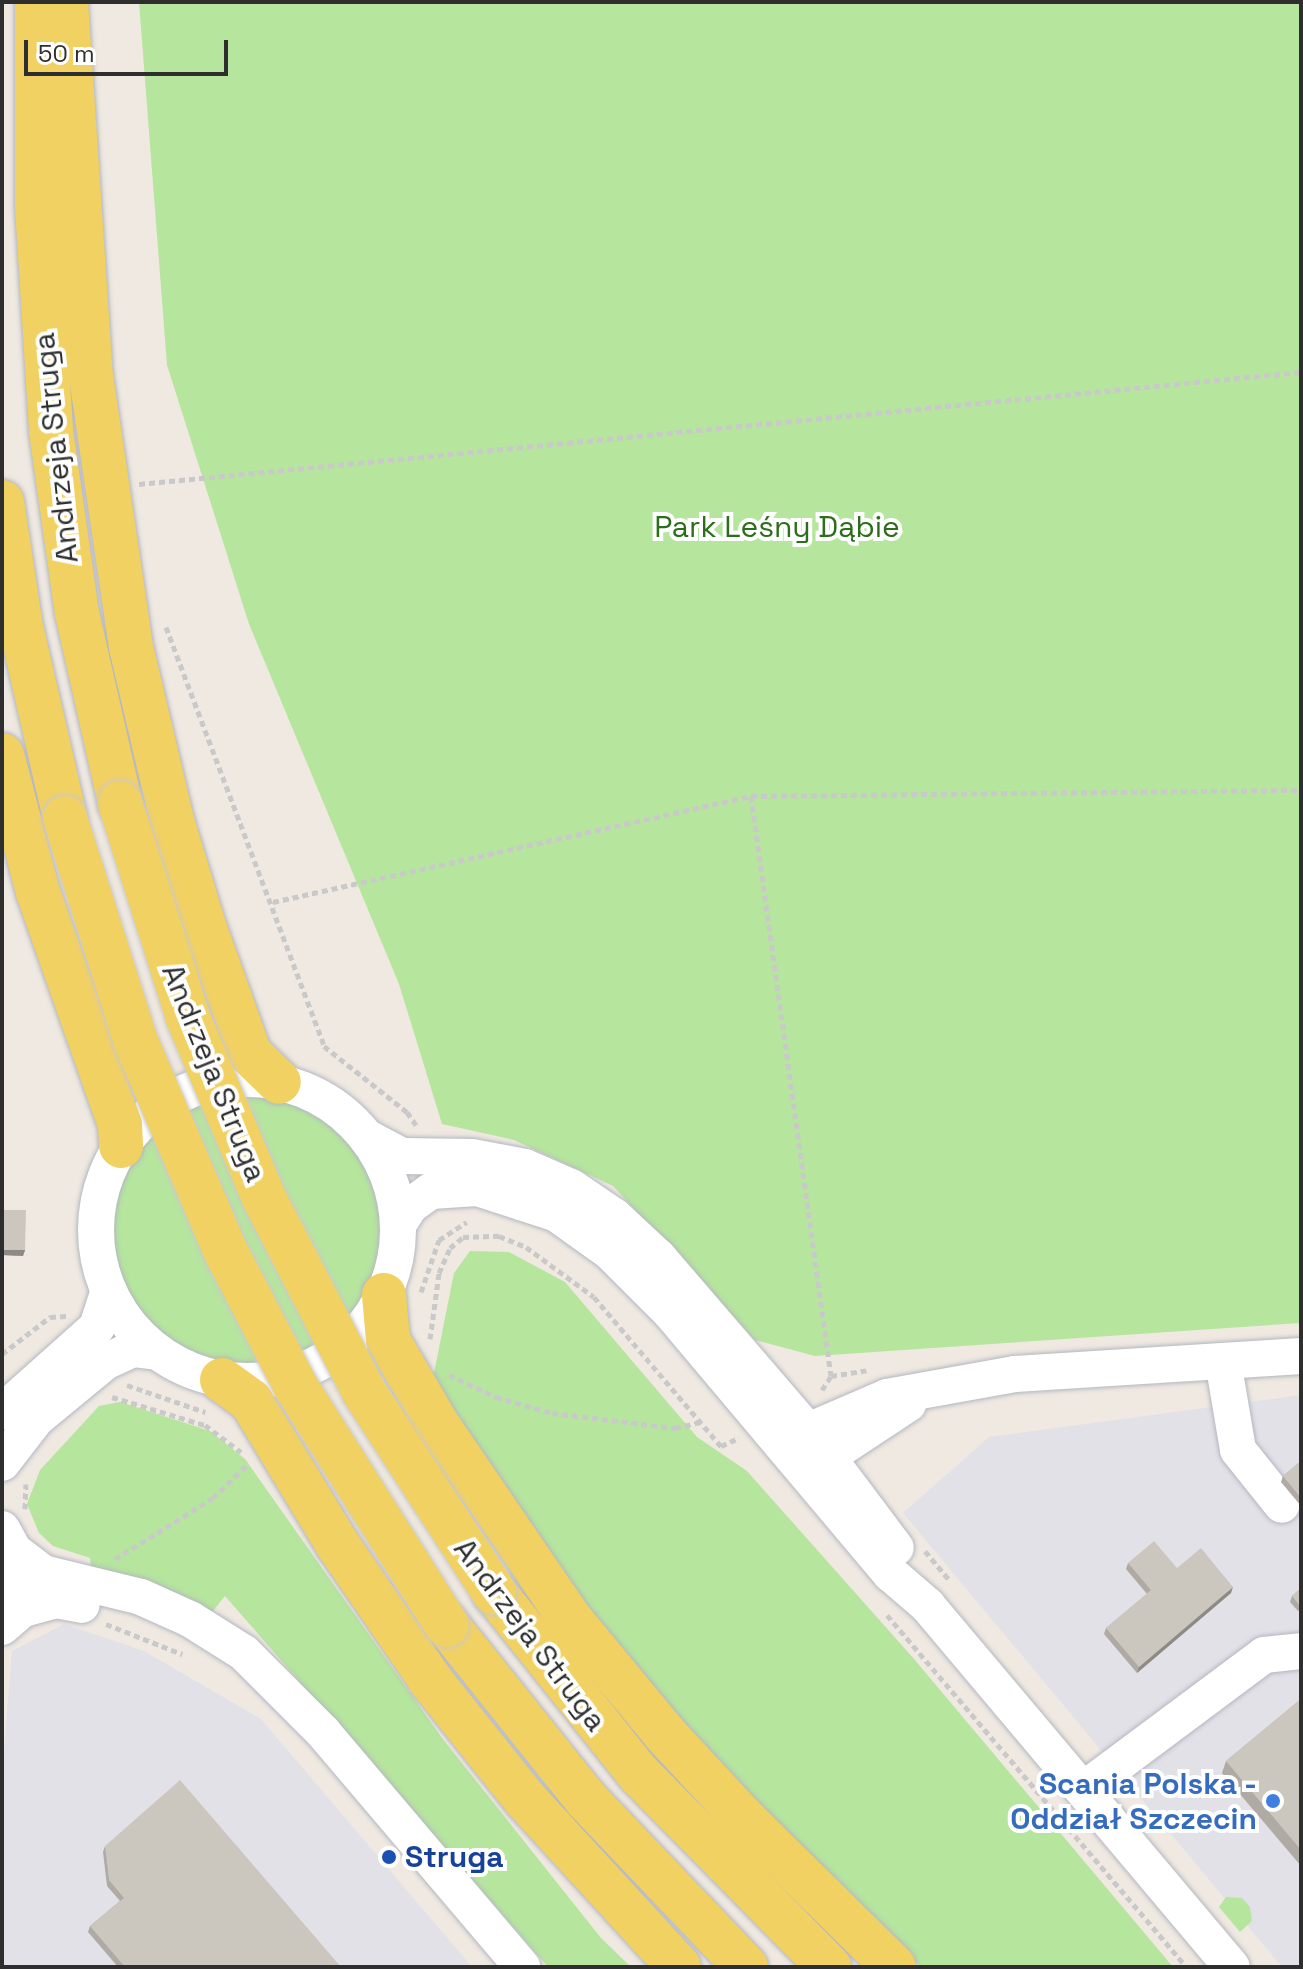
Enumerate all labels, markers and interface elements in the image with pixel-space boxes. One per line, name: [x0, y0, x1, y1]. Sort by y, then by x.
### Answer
scale bar: [28, 24, 232, 74]
text: 50 m: [38, 38, 95, 69]
street label: Andrzeja Struga: [26, 331, 86, 565]
park label: Park Leśny Dąbie: [654, 509, 900, 545]
street label: Andrzeja Struga: [154, 959, 274, 1187]
street label: Andrzeja Struga: [446, 1532, 614, 1738]
place label: Scania Polska - Oddział Szczecin: [1010, 1766, 1257, 1836]
marker: Scania Polska - Oddział Szczecin: [1264, 1792, 1282, 1810]
place label: Struga: [405, 1839, 504, 1875]
marker: Struga: [380, 1848, 398, 1866]

